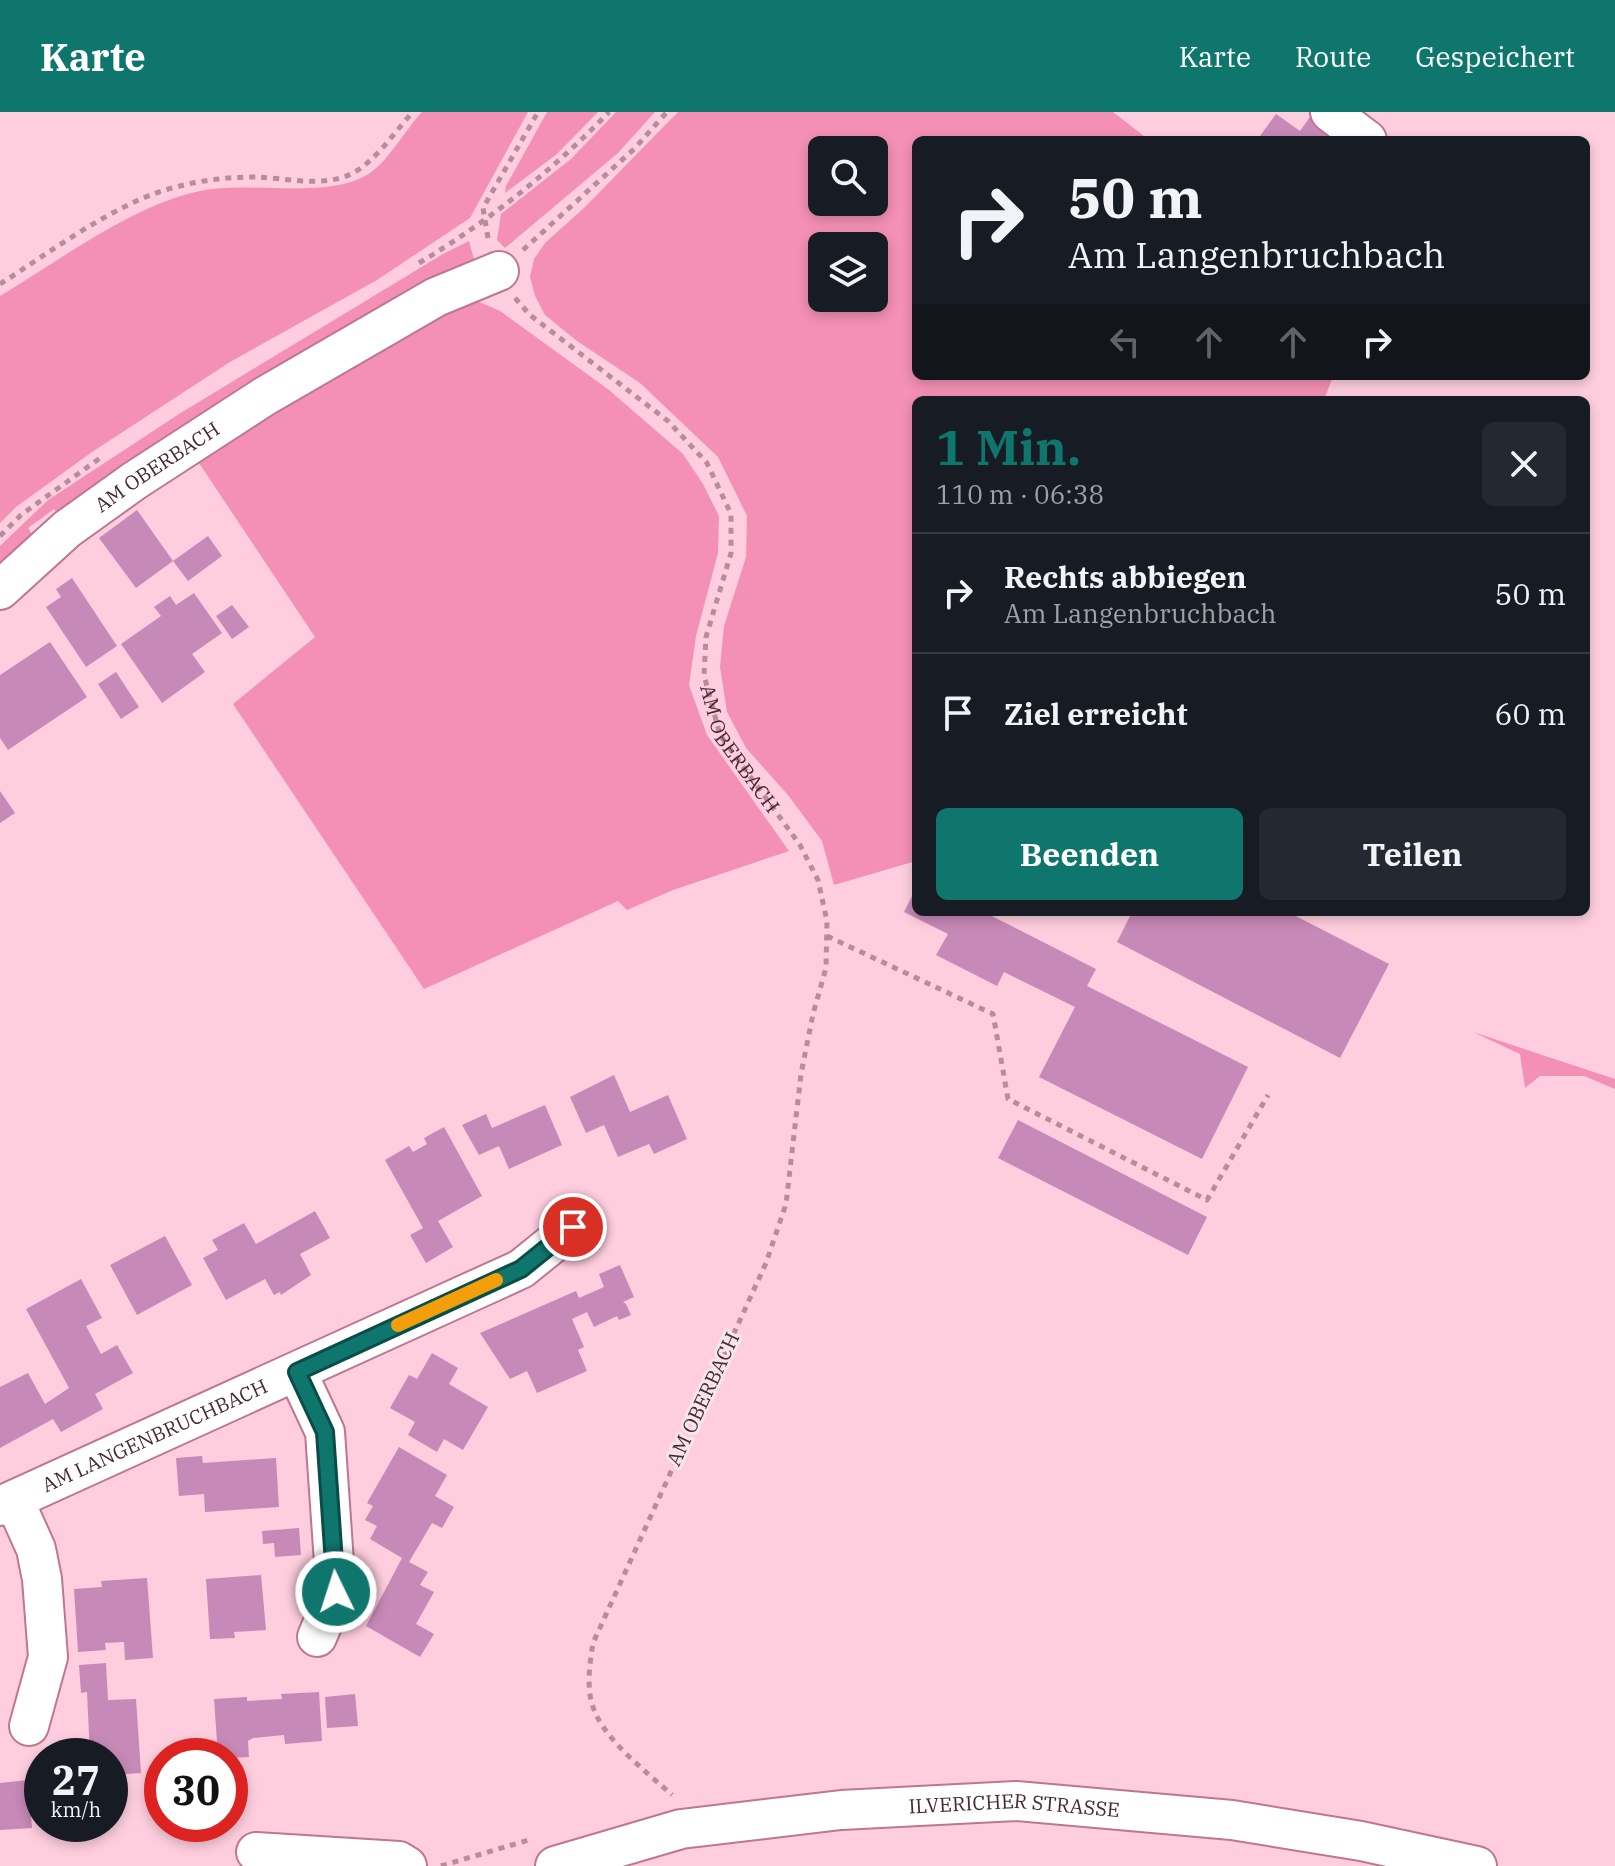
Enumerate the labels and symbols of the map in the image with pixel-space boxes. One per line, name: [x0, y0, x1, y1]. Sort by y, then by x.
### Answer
street label: AM OBERBACH: [89, 415, 224, 518]
street label: AM OBERBACH: [694, 682, 786, 818]
pin: [539, 1193, 607, 1261]
street label: AM OBERBACH: [660, 1327, 745, 1470]
street label: AM LANGENBRUCHBACH: [37, 1372, 272, 1498]
position arrow: [294, 1550, 378, 1634]
speed limit sign: 30: [144, 1738, 248, 1842]
street label: ILVERICHER STRASSE: [908, 1787, 1121, 1823]

